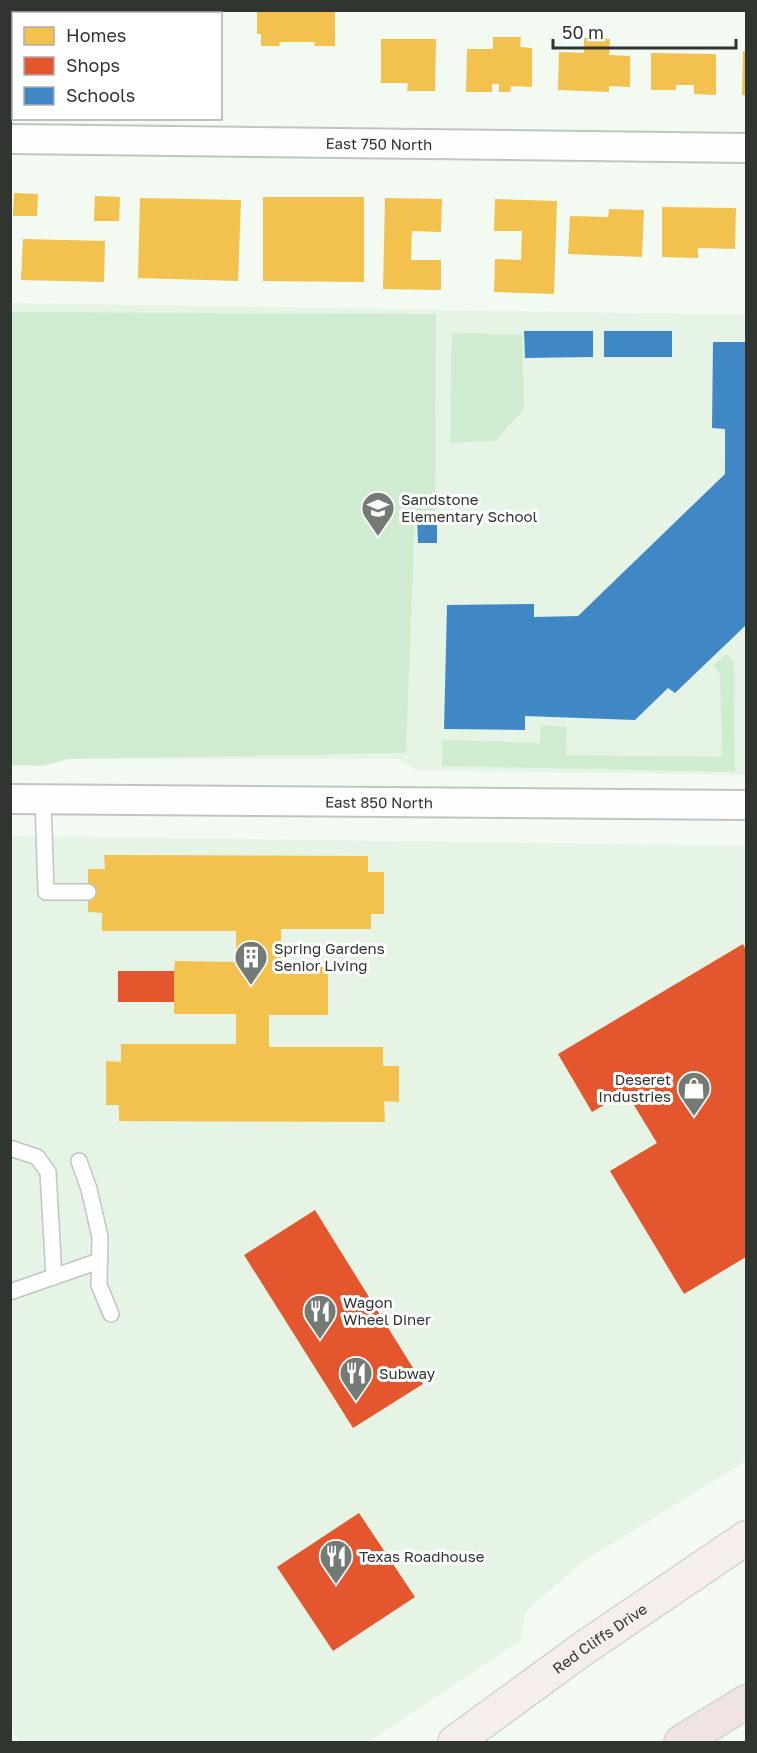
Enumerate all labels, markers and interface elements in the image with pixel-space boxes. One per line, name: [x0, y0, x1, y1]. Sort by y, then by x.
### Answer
legend: [12, 12, 222, 120]
scale bar: [553, 12, 736, 50]
text: 50 m: [562, 21, 604, 43]
text: Homes: [66, 24, 126, 46]
text: Shops: [66, 54, 120, 76]
text: Schools: [66, 84, 135, 106]
street label: East 750 North: [325, 134, 432, 153]
school or university icon: Sandstone Elementary School: [360, 490, 396, 537]
place label: Sandstone Elementary School: [401, 490, 537, 525]
street label: East 850 North: [325, 793, 433, 811]
building icon: Spring Gardens Senior Living: [233, 939, 269, 986]
place label: Spring Gardens Senior Living: [274, 939, 385, 974]
place label: Deseret Industries: [598, 1070, 671, 1105]
shop icon: Deseret Industries: [676, 1070, 712, 1117]
restaurant icon: Wagon Wheel Diner: [302, 1293, 338, 1340]
place label: Wagon Wheel Diner: [343, 1293, 431, 1328]
restaurant icon: Subway: [338, 1355, 374, 1402]
place label: Subway: [379, 1364, 436, 1382]
restaurant icon: Texas Roadhouse: [318, 1538, 354, 1585]
place label: Texas Roadhouse: [359, 1547, 485, 1565]
street label: Red Cliffs Drive: [549, 1599, 650, 1677]

